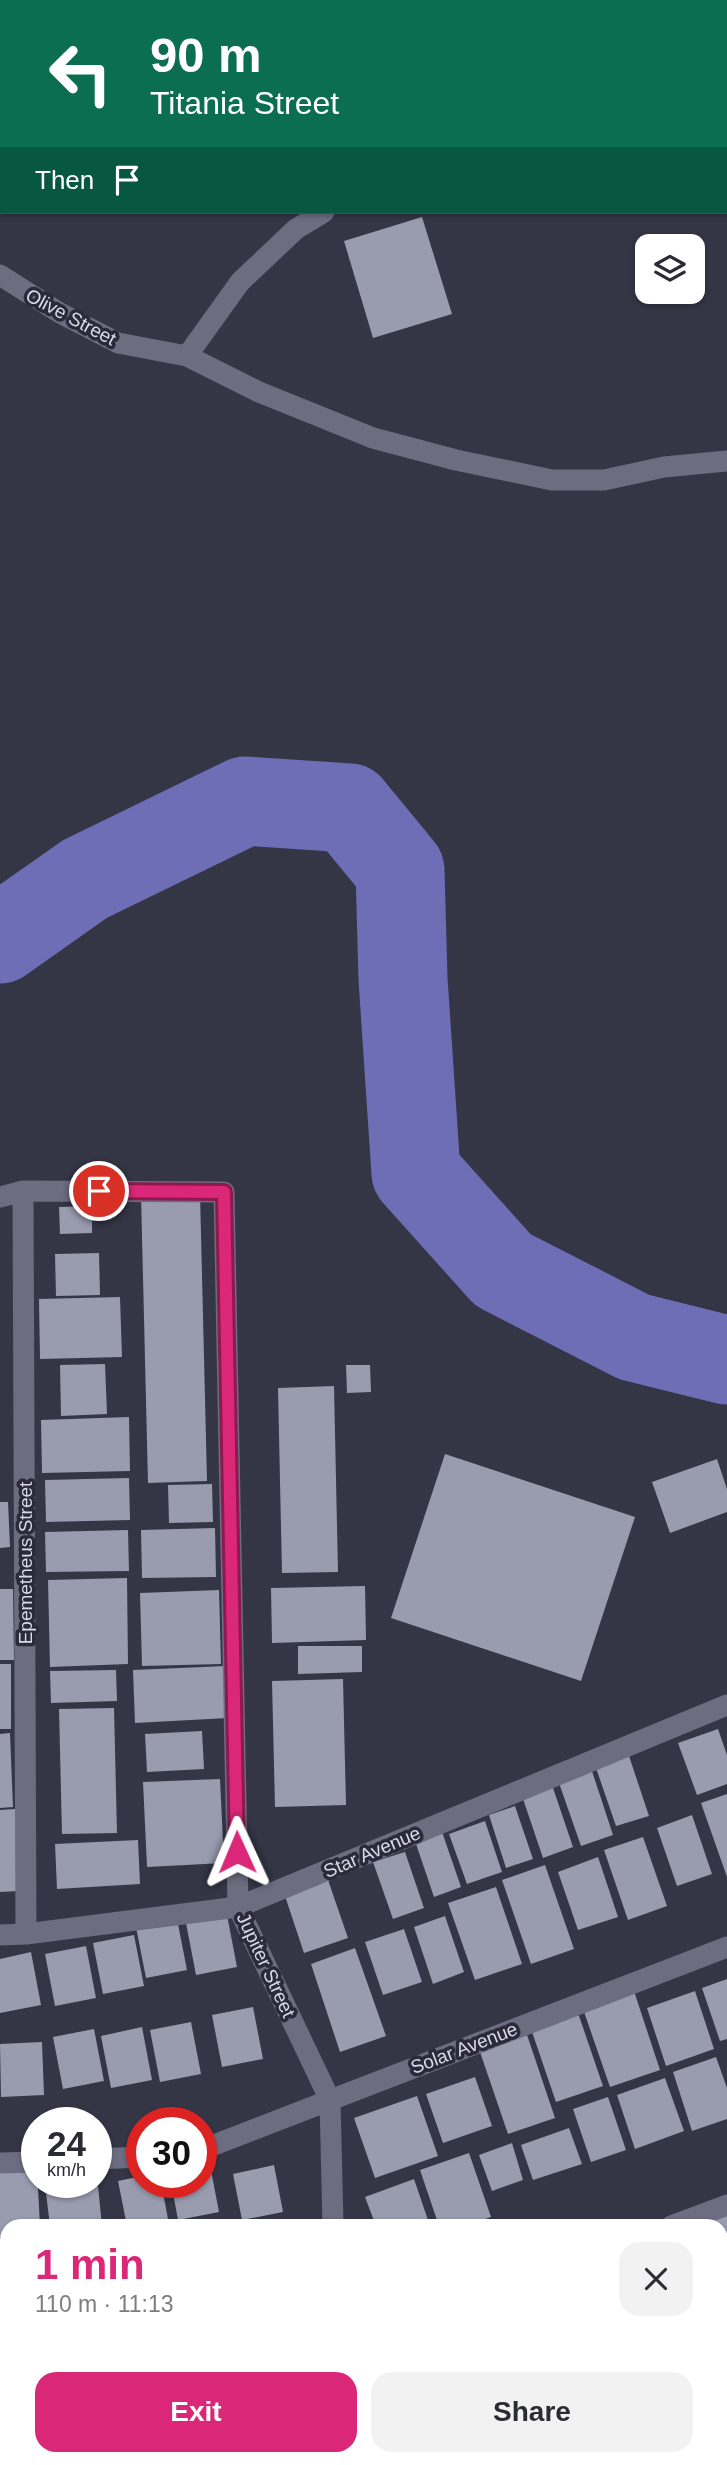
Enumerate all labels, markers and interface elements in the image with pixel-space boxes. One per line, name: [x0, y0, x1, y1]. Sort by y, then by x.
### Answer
icon: left: [35, 28, 126, 119]
text: 90 m: [150, 28, 262, 82]
text: Titania Street: [150, 85, 339, 121]
icon: arrive: [108, 161, 146, 199]
text: Then: [35, 165, 94, 195]
map controls: [635, 234, 705, 304]
button: layers: [635, 234, 705, 304]
street label: Olive Street: [22, 284, 120, 350]
pin: [69, 1161, 129, 1221]
icon: arrive: [80, 1172, 118, 1210]
street label: Epemetheus Street: [15, 1481, 36, 1644]
position arrow: [200, 1815, 274, 1889]
street label: Star Avenue: [320, 1822, 424, 1882]
street label: Jupiter Street: [233, 1909, 300, 2021]
street label: Solar Avenue: [408, 2018, 520, 2078]
speed limit sign: 30: [126, 2107, 217, 2198]
text: 24: [47, 2124, 86, 2163]
text: km/h: [47, 2160, 86, 2180]
text: 1 min: [35, 2241, 145, 2288]
button: close: [619, 2242, 693, 2316]
text: 110 m · 11:13: [35, 2291, 174, 2317]
button: Exit: [35, 2372, 357, 2452]
button: Share: [371, 2372, 693, 2452]

